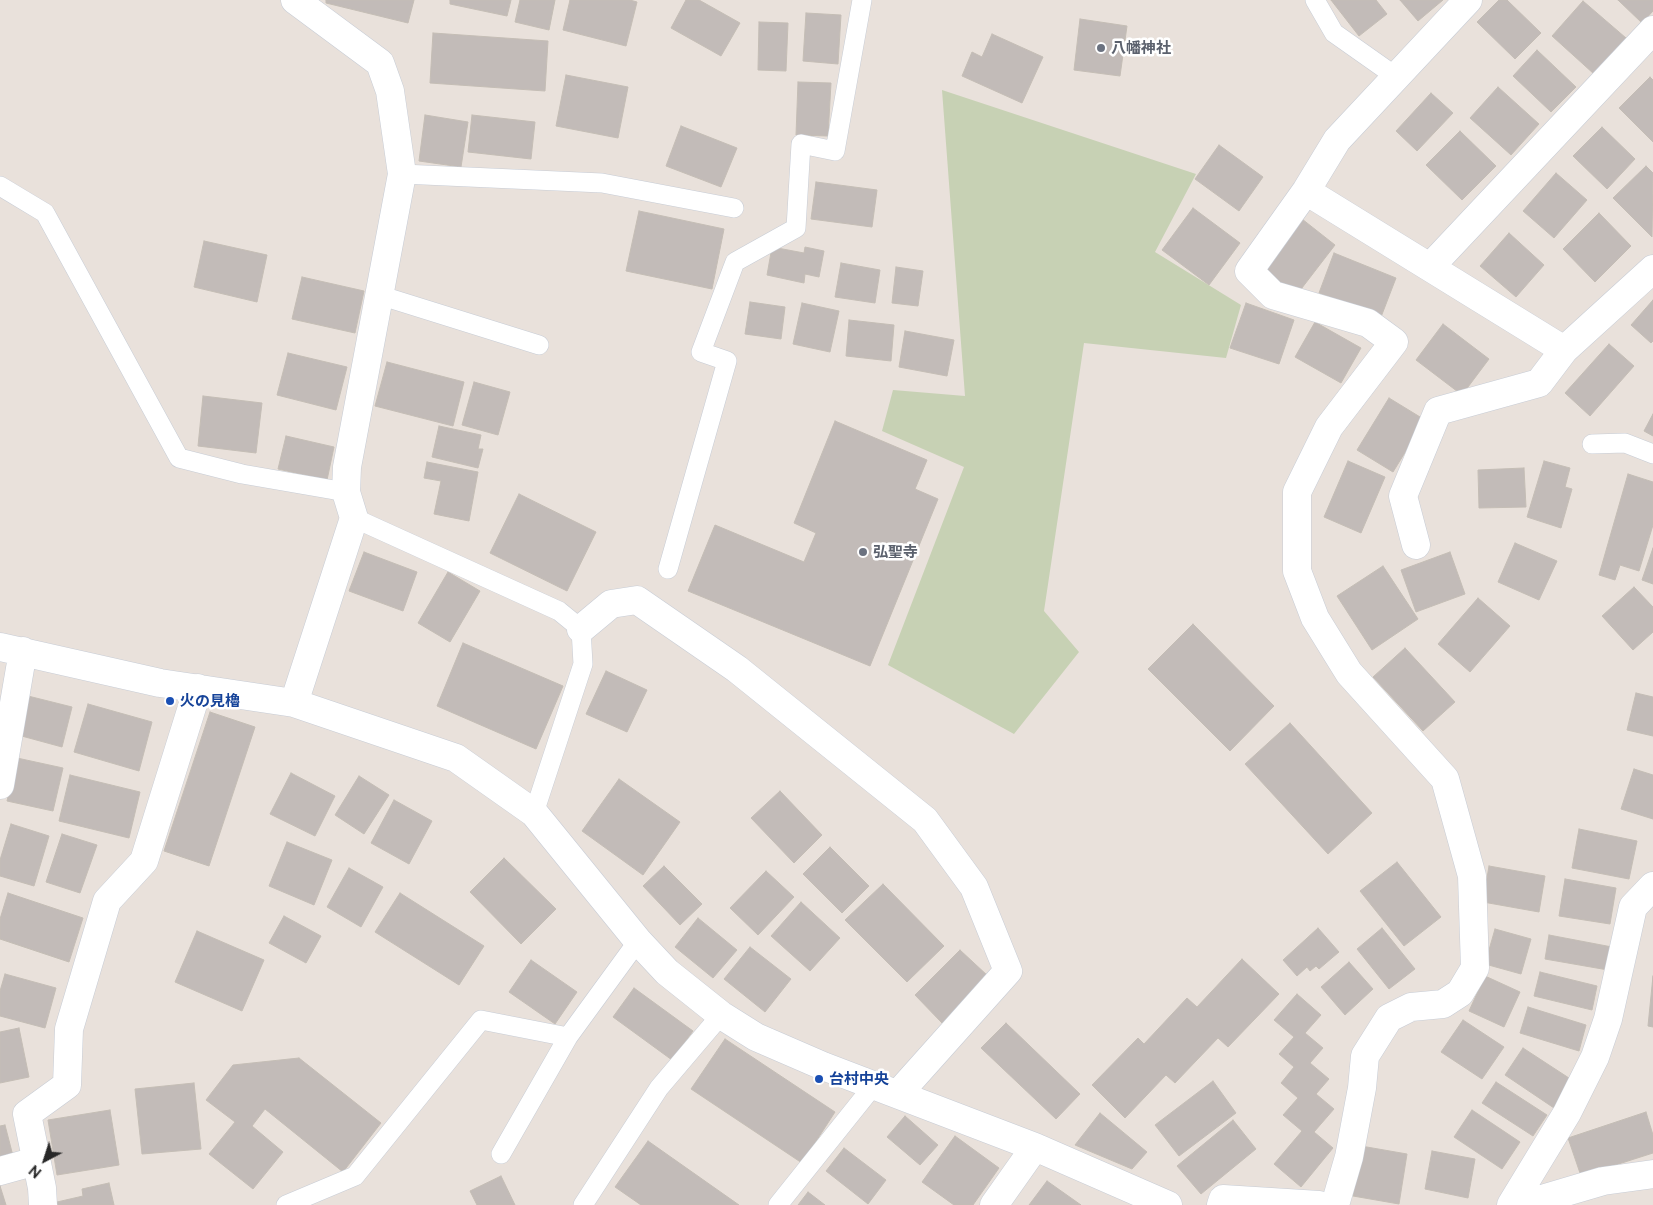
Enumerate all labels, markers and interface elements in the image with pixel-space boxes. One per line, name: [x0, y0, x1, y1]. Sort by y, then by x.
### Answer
place label: 八幡神社: [1111, 39, 1171, 57]
marker: 八幡神社: [1095, 42, 1107, 54]
place label: 弘聖寺: [873, 543, 918, 561]
marker: 弘聖寺: [857, 546, 869, 558]
place label: 火の見櫓: [180, 692, 240, 710]
marker: 火の見櫓: [164, 695, 176, 707]
place label: 台村中央: [829, 1070, 889, 1088]
marker: 台村中央: [813, 1073, 825, 1085]
north arrow: [20, 1135, 70, 1185]
text: N: [26, 1162, 45, 1181]

